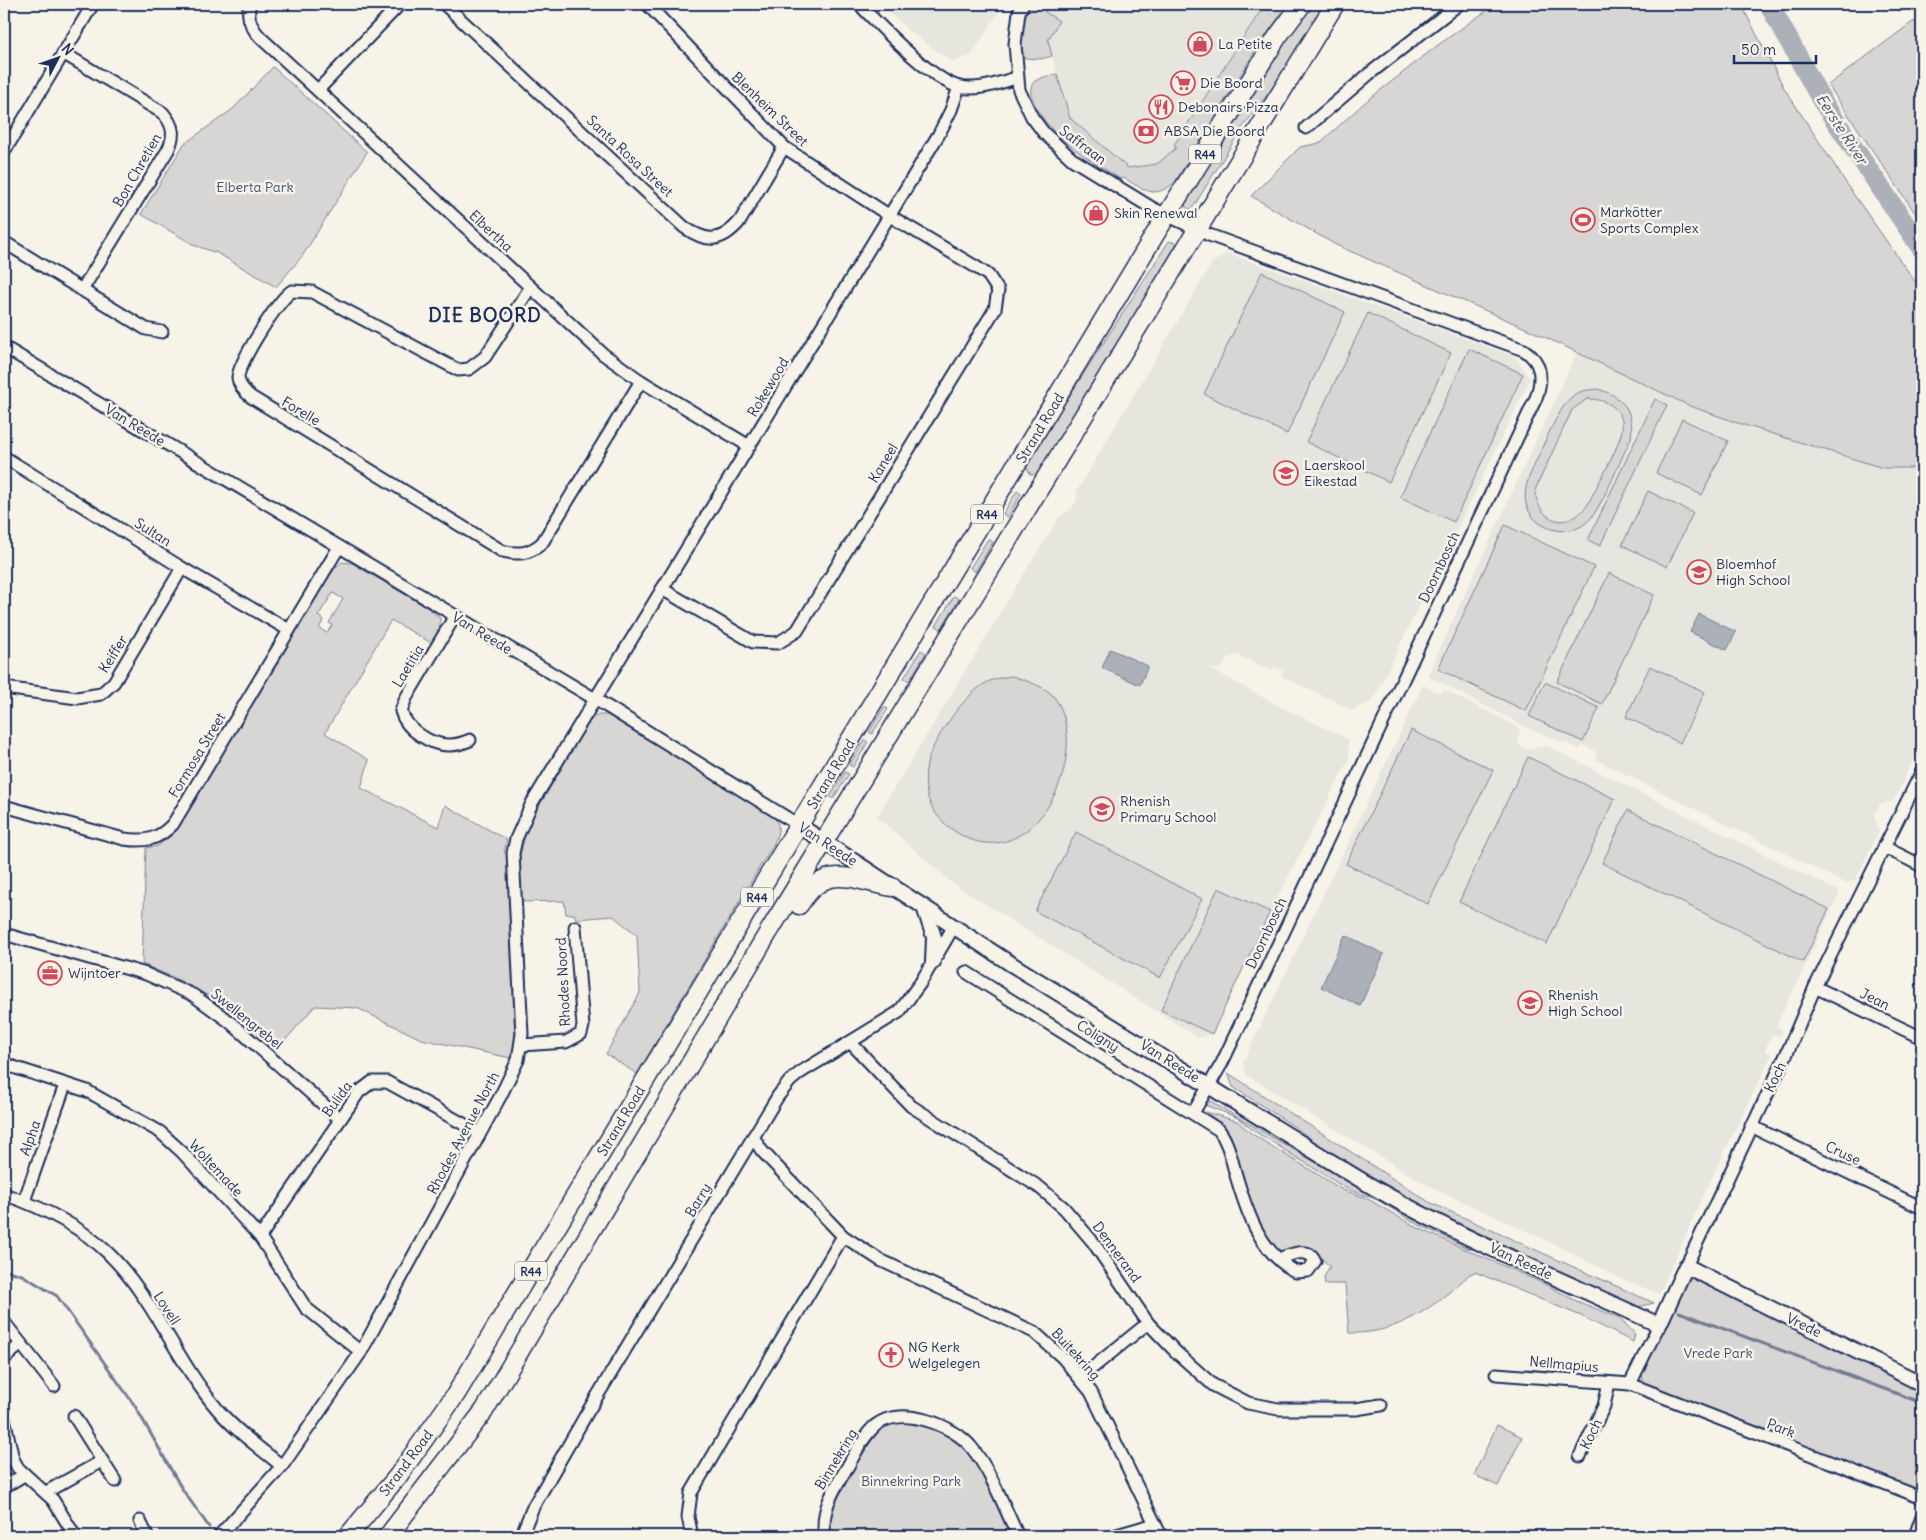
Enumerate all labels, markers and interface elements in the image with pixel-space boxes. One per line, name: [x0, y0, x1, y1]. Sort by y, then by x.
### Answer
shop icon: La Petite: [1187, 31, 1213, 57]
north arrow: [32, 32, 82, 82]
scale bar: [1734, 32, 1816, 64]
place label: La Petite: [1218, 35, 1272, 53]
text: N: [58, 40, 78, 59]
text: 50 m: [1741, 40, 1776, 59]
street label: Blenheim Street: [728, 68, 812, 150]
supermarket icon: Die Boord: [1170, 70, 1196, 96]
place label: Die Boord: [1200, 74, 1263, 92]
water label: Eerste River: [1812, 90, 1873, 169]
restaurant icon: Debonairs Pizza: [1148, 94, 1174, 120]
place label: Debonairs Pizza: [1178, 98, 1279, 116]
street label: Santa Rosa Street: [583, 111, 677, 201]
bank icon: ABSA Die Boord: [1133, 118, 1159, 144]
street label: Saffraan: [1056, 121, 1110, 169]
place label: ABSA Die Boord: [1164, 122, 1265, 140]
street label: Bon Chretien: [109, 130, 165, 210]
road number: R44: [1189, 144, 1221, 164]
park label: Elberta Park: [216, 178, 294, 196]
shop icon: Skin Renewal: [1083, 200, 1109, 226]
place label: Markötter Sports Complex: [1600, 203, 1699, 237]
place label: Skin Renewal: [1114, 204, 1197, 222]
street label: Elbertha: [465, 206, 517, 256]
sports icon: Markötter Sports Complex: [1570, 207, 1596, 233]
district label: DIE BOORD: [428, 303, 542, 327]
street label: Rokewood: [743, 354, 793, 420]
street label: Strand Road: [1012, 390, 1068, 466]
street label: Forelle: [278, 393, 324, 429]
street label: Van Reede: [102, 400, 168, 450]
street label: Kaneel: [864, 440, 902, 486]
place label: Laerskool Eikestad: [1304, 456, 1365, 490]
school or university icon: Laerskool Eikestad: [1273, 460, 1299, 486]
road number: R44: [971, 504, 1003, 524]
street label: Sultan: [131, 514, 175, 550]
street label: Doornbosch: [1415, 528, 1463, 606]
place label: Bloemhof High School: [1716, 555, 1790, 589]
school or university icon: Bloemhof High School: [1686, 559, 1712, 585]
street label: Van Reede: [449, 608, 515, 658]
street label: Keiffer: [94, 632, 132, 676]
street label: Laetitia: [388, 641, 428, 691]
street label: Formosa Street: [165, 709, 230, 801]
street label: Strand Road: [803, 736, 859, 812]
place label: Rhenish Primary School: [1120, 792, 1216, 826]
school or university icon: Rhenish Primary School: [1089, 796, 1115, 822]
street label: Van Reede: [795, 818, 861, 870]
road number: R44: [741, 888, 773, 906]
street label: Doornbosch: [1242, 894, 1290, 972]
street label: Rhodes Noord: [552, 937, 574, 1027]
office icon: Wijntoer: [37, 960, 63, 986]
place label: Wijntoer: [68, 964, 121, 982]
street label: Jean: [1857, 984, 1893, 1014]
street label: Swellengrebel: [207, 985, 287, 1053]
place label: Rhenish High School: [1548, 986, 1622, 1020]
school or university icon: Rhenish High School: [1517, 990, 1543, 1016]
street label: Coligny: [1073, 1016, 1123, 1056]
street label: Van Reede: [1137, 1036, 1203, 1086]
street label: Koch: [1760, 1059, 1790, 1095]
street label: Rhodes Avenue North: [423, 1069, 503, 1197]
street label: Bulida: [318, 1078, 356, 1120]
street label: Strand Road: [593, 1083, 649, 1159]
street label: Alpha: [16, 1118, 44, 1158]
street label: Woltemade: [185, 1136, 247, 1200]
street label: Cruse: [1822, 1137, 1864, 1169]
street label: Barry: [681, 1180, 715, 1220]
street label: Dennerand: [1089, 1218, 1145, 1286]
street label: Van Reede: [1487, 1239, 1555, 1283]
road number: R44: [515, 1262, 547, 1280]
street label: Lovell: [150, 1288, 184, 1328]
street label: Vrede: [1783, 1309, 1825, 1341]
street label: Buitekring: [1048, 1324, 1104, 1384]
place label: NG Kerk Welgelegen: [908, 1338, 980, 1372]
church icon: NG Kerk Welgelegen: [878, 1342, 904, 1368]
park label: Vrede Park: [1683, 1344, 1753, 1362]
street label: Nellmapius: [1529, 1352, 1599, 1376]
street label: Park: [1764, 1414, 1798, 1442]
street label: Koch: [1576, 1416, 1606, 1452]
street label: Binnekring: [811, 1425, 861, 1493]
street label: Strand Road: [375, 1426, 437, 1500]
park label: Binnekring Park: [861, 1472, 961, 1490]

